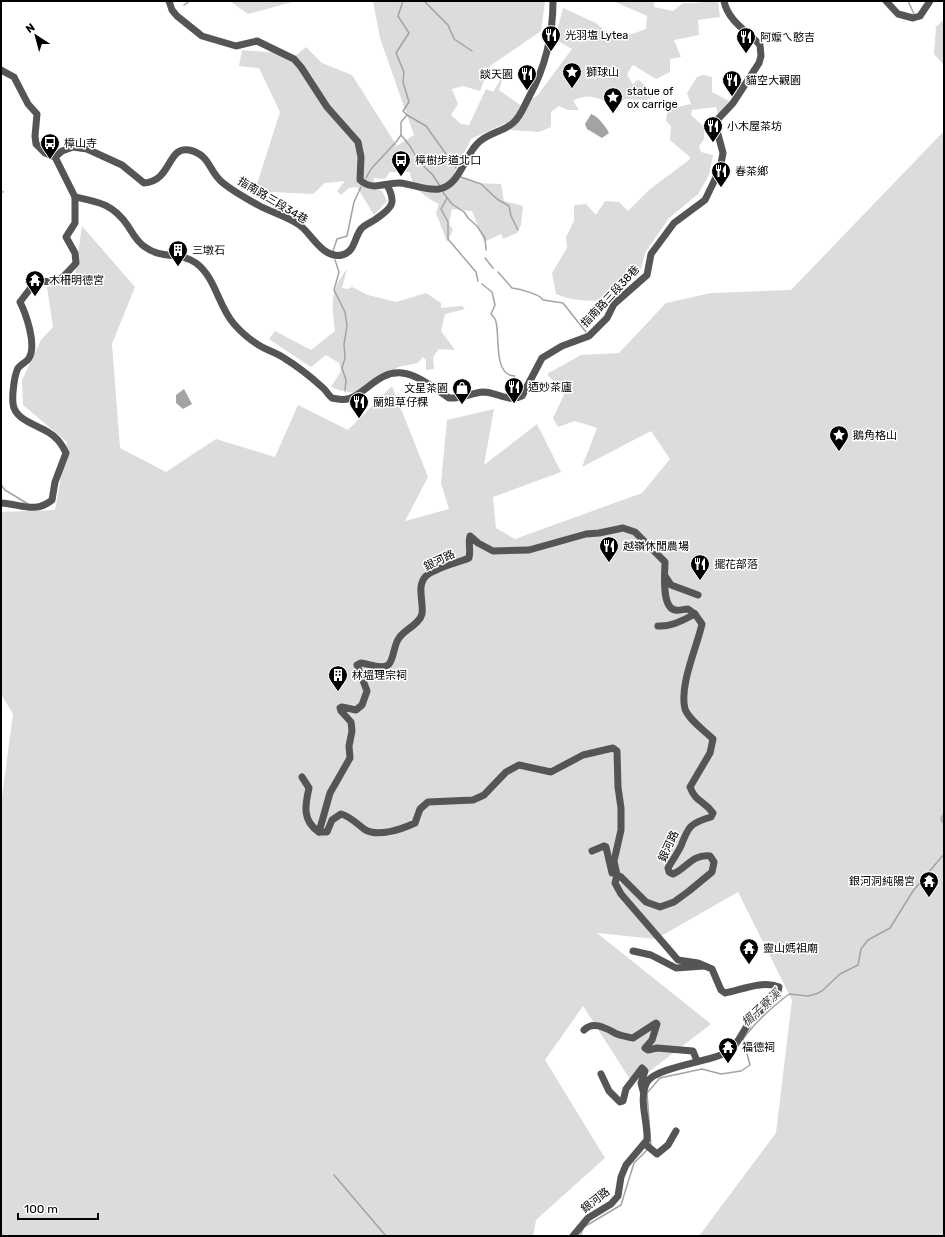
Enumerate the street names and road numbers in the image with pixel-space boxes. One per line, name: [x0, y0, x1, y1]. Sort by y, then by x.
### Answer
street label: 指南路三段34巷: [235, 174, 310, 226]
street label: 指南路三段38巷: [578, 263, 642, 330]
street label: 銀河路: [422, 547, 457, 574]
street label: 銀河路: [656, 829, 681, 864]
street label: 銀河路: [578, 1185, 612, 1216]

